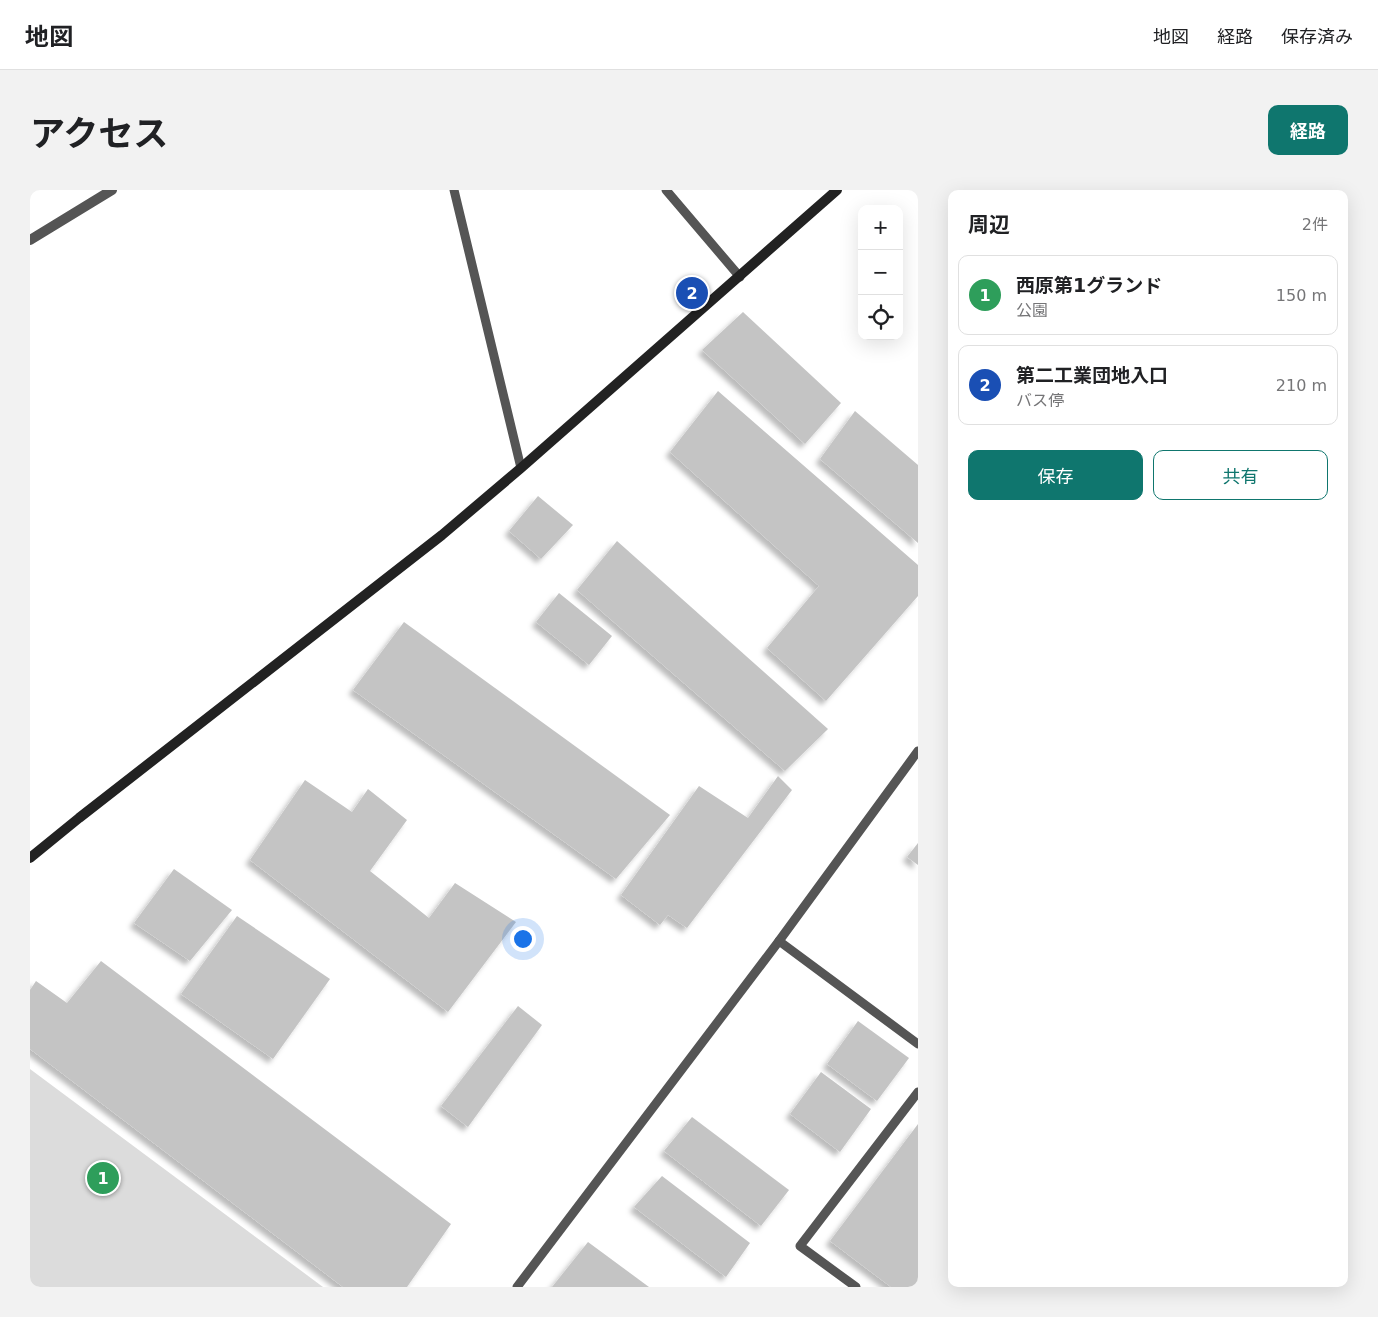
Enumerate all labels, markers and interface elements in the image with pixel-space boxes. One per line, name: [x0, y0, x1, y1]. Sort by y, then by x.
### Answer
text: 地図: [25, 23, 73, 51]
text: 地図: [1153, 26, 1189, 47]
text: 経路: [1217, 26, 1253, 47]
text: 保存済み: [1281, 26, 1353, 47]
button: 経路: [1268, 105, 1348, 155]
text: アクセス: [30, 114, 168, 154]
map controls: [858, 205, 903, 340]
button: +: [858, 205, 903, 250]
text: 周辺: [968, 213, 1010, 237]
text: 2件: [1302, 215, 1328, 234]
button: −: [858, 250, 903, 295]
pin: 2: [676, 274, 708, 312]
text: 西原第1グランド: [1016, 274, 1162, 296]
text: 1: [979, 286, 991, 305]
text: 150 m: [1276, 286, 1327, 305]
button: locate: [858, 295, 903, 340]
text: 公園: [1016, 301, 1048, 320]
text: 第二工業団地入口: [1016, 364, 1168, 386]
text: 2: [979, 376, 991, 395]
text: 210 m: [1276, 376, 1327, 395]
text: バス停: [1016, 391, 1064, 410]
button: 保存: [968, 450, 1143, 500]
button: 共有: [1153, 450, 1328, 500]
your location: [510, 926, 536, 952]
pin: 1: [87, 1159, 119, 1197]

